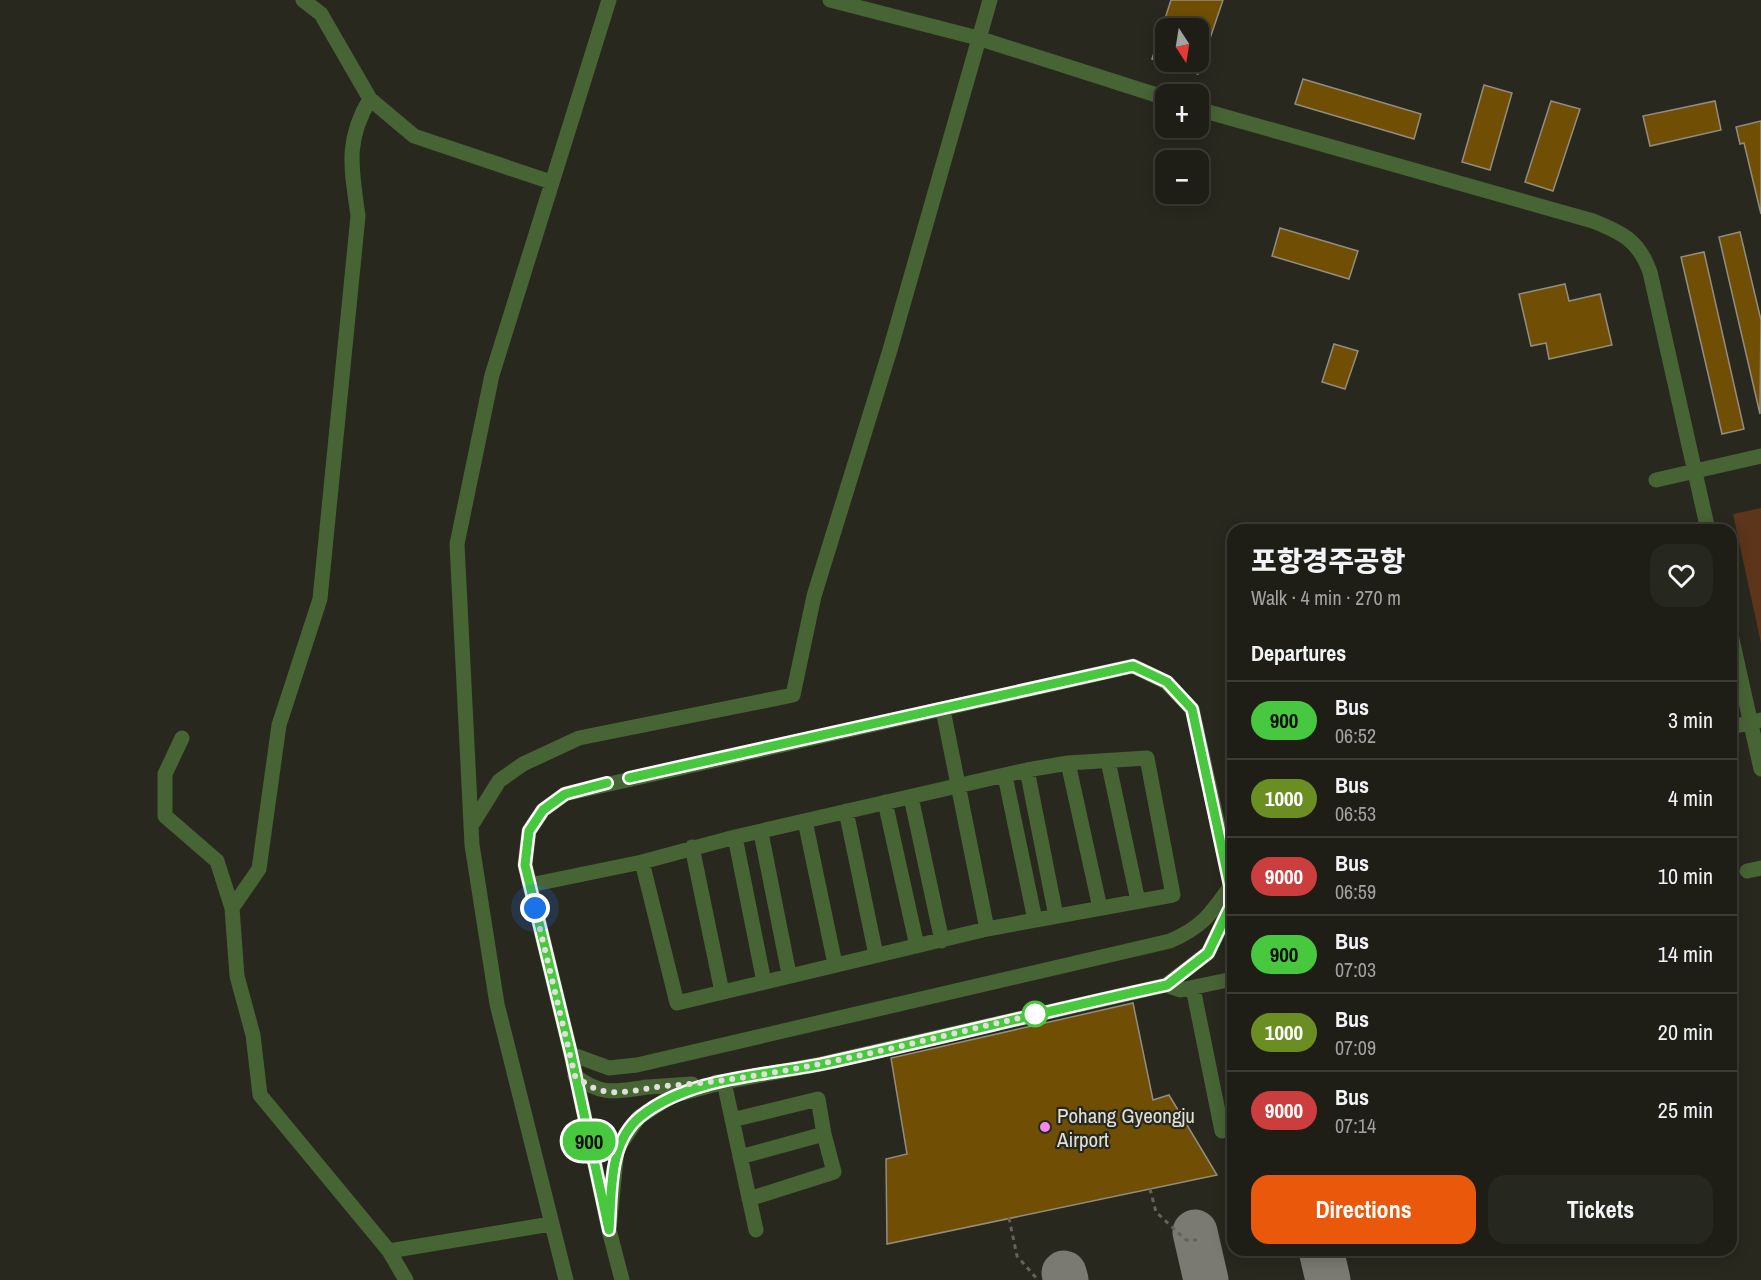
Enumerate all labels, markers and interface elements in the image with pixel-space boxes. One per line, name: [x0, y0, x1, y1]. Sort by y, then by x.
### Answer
north arrow: [1155, 18, 1209, 72]
map controls: [1155, 18, 1209, 204]
button: +: [1155, 84, 1209, 138]
button: −: [1155, 150, 1209, 204]
text: 포항경주공항: [1251, 542, 1406, 580]
button: heart: [1650, 544, 1713, 607]
text: Walk · 4 min · 270 m: [1251, 584, 1401, 611]
text: Departures: [1251, 638, 1346, 668]
text: Bus: [1335, 692, 1369, 722]
text: 3 min: [1668, 705, 1713, 735]
text: 900: [1270, 706, 1298, 735]
text: 06:52: [1335, 722, 1376, 749]
text: Bus: [1335, 770, 1369, 800]
text: 4 min: [1668, 783, 1713, 813]
text: 1000: [1265, 784, 1303, 813]
text: 06:53: [1335, 800, 1376, 827]
text: Bus: [1335, 848, 1369, 878]
text: 10 min: [1658, 861, 1713, 891]
text: 9000: [1265, 862, 1303, 891]
text: 06:59: [1335, 878, 1376, 905]
your location: [520, 893, 550, 923]
text: Bus: [1335, 926, 1369, 956]
text: 14 min: [1658, 939, 1713, 969]
text: 900: [1270, 940, 1298, 969]
text: 07:03: [1335, 956, 1376, 983]
unlabelled marker: [1022, 1001, 1048, 1027]
text: Bus: [1335, 1004, 1369, 1034]
text: 20 min: [1658, 1017, 1713, 1047]
text: 1000: [1265, 1018, 1303, 1047]
text: 07:09: [1335, 1034, 1376, 1061]
text: Bus: [1335, 1082, 1369, 1112]
text: 25 min: [1658, 1095, 1713, 1125]
text: 9000: [1265, 1096, 1303, 1125]
place label: Pohang Gyeongju Airport: [1056, 1101, 1195, 1154]
text: 07:14: [1335, 1112, 1376, 1139]
marker: Pohang Gyeongju Airport: [1038, 1120, 1052, 1134]
line badge: 900: [554, 1122, 624, 1160]
text: 900: [575, 1127, 603, 1156]
button: Directions: [1251, 1175, 1476, 1244]
button: Tickets: [1488, 1175, 1713, 1244]

